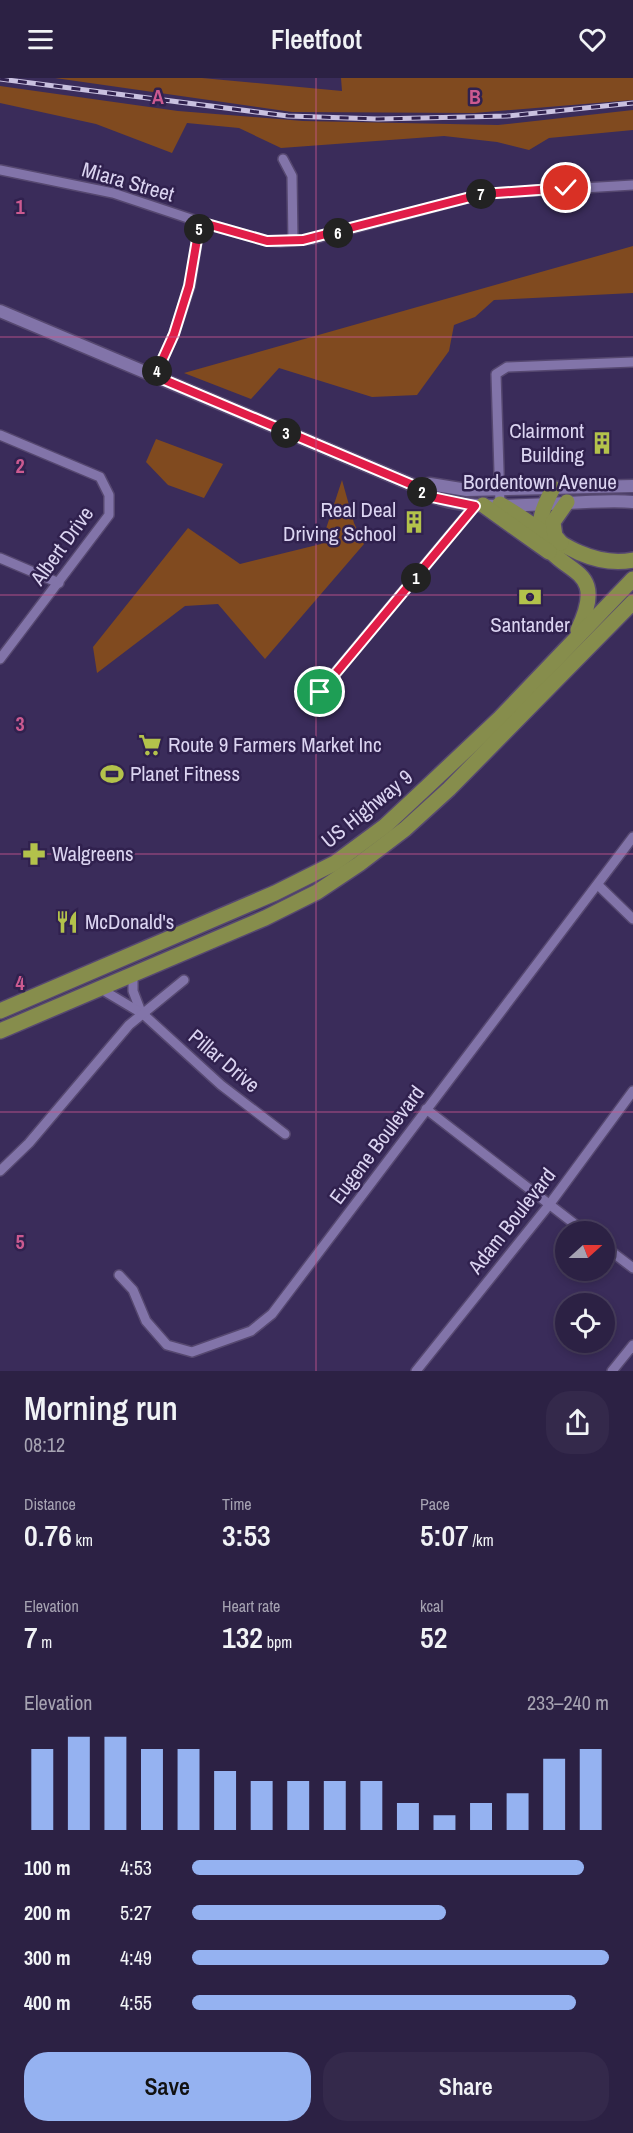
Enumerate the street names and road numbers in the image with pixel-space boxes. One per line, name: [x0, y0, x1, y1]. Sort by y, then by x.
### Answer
street label: Miara Street: [79, 155, 178, 209]
street label: Bordentown Avenue: [463, 467, 617, 496]
street label: Albert Drive: [23, 500, 100, 592]
street label: US Highway 9: [315, 763, 419, 855]
street label: Pillar Drive: [182, 1022, 266, 1099]
street label: Eugene Boulevard: [322, 1079, 431, 1210]
street label: Adam Boulevard: [460, 1162, 562, 1281]

